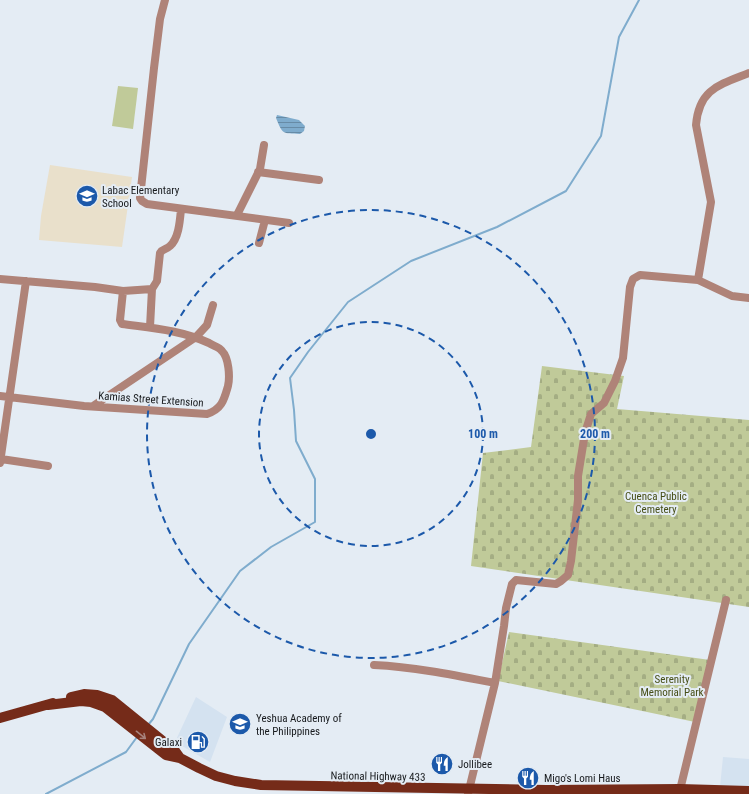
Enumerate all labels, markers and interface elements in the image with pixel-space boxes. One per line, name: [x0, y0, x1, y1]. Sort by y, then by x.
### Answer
school or university icon: Labac Elementary School: [74, 183, 100, 209]
place label: Labac Elementary School: [102, 184, 180, 210]
street label: Kamias Street Extension: [98, 389, 204, 410]
centre of rings: [364, 427, 378, 441]
text: 100 m: [468, 427, 498, 441]
text: 200 m: [580, 427, 610, 441]
park label: Cuenca Public Cemetery: [625, 490, 687, 516]
park label: Serenity Memorial Park: [640, 673, 704, 699]
school or university icon: Yeshua Academy of the Philippines: [227, 711, 253, 737]
place label: Yeshua Academy of the Philippines: [256, 712, 342, 738]
fuel station icon: Galaxi: [185, 729, 211, 755]
one-way arrow: [135, 730, 146, 739]
place label: Galaxi: [155, 736, 182, 749]
restaurant icon: Jollibee: [429, 751, 455, 777]
place label: Jollibee: [458, 758, 492, 771]
restaurant icon: Migo's Lomi Haus: [515, 765, 541, 791]
street label: National Highway 433: [330, 769, 426, 784]
place label: Migo's Lomi Haus: [544, 772, 621, 785]

